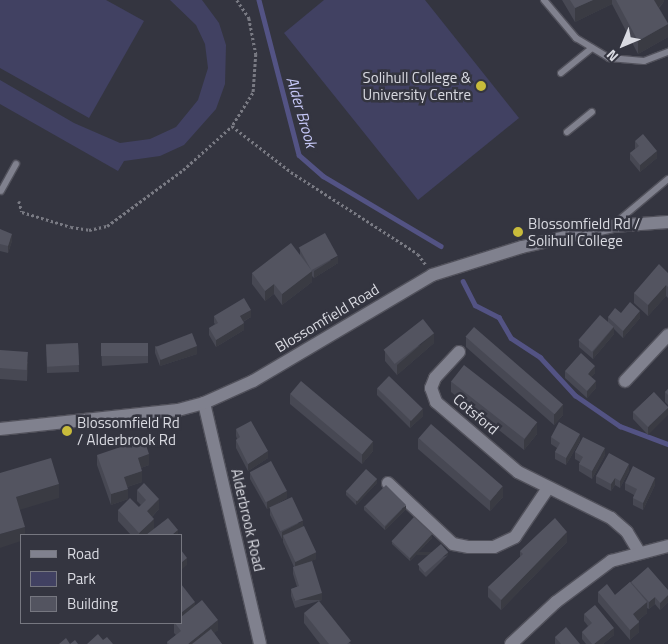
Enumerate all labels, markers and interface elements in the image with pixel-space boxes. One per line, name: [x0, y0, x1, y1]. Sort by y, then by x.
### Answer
north arrow: [598, 20, 648, 70]
text: N: [601, 45, 623, 67]
place label: Solihull College & University Centre: [363, 68, 471, 103]
water label: Alder Brook: [283, 74, 321, 150]
marker: Solihull College & University Centre: [475, 80, 487, 92]
place label: Blossomfield Rd / Solihull College: [528, 214, 640, 249]
marker: Blossomfield Rd / Solihull College: [512, 226, 524, 238]
street label: Blossomfield Road: [272, 280, 382, 356]
street label: Cotsford: [450, 390, 502, 438]
place label: Blossomfield Rd / Alderbrook Rd: [77, 413, 180, 448]
marker: Blossomfield Rd / Alderbrook Rd: [61, 425, 73, 437]
street label: Alderbrook Road: [227, 467, 269, 573]
legend: [20, 534, 182, 624]
text: Road: [67, 542, 99, 565]
text: Park: [67, 567, 96, 590]
text: Building: [67, 592, 118, 615]

